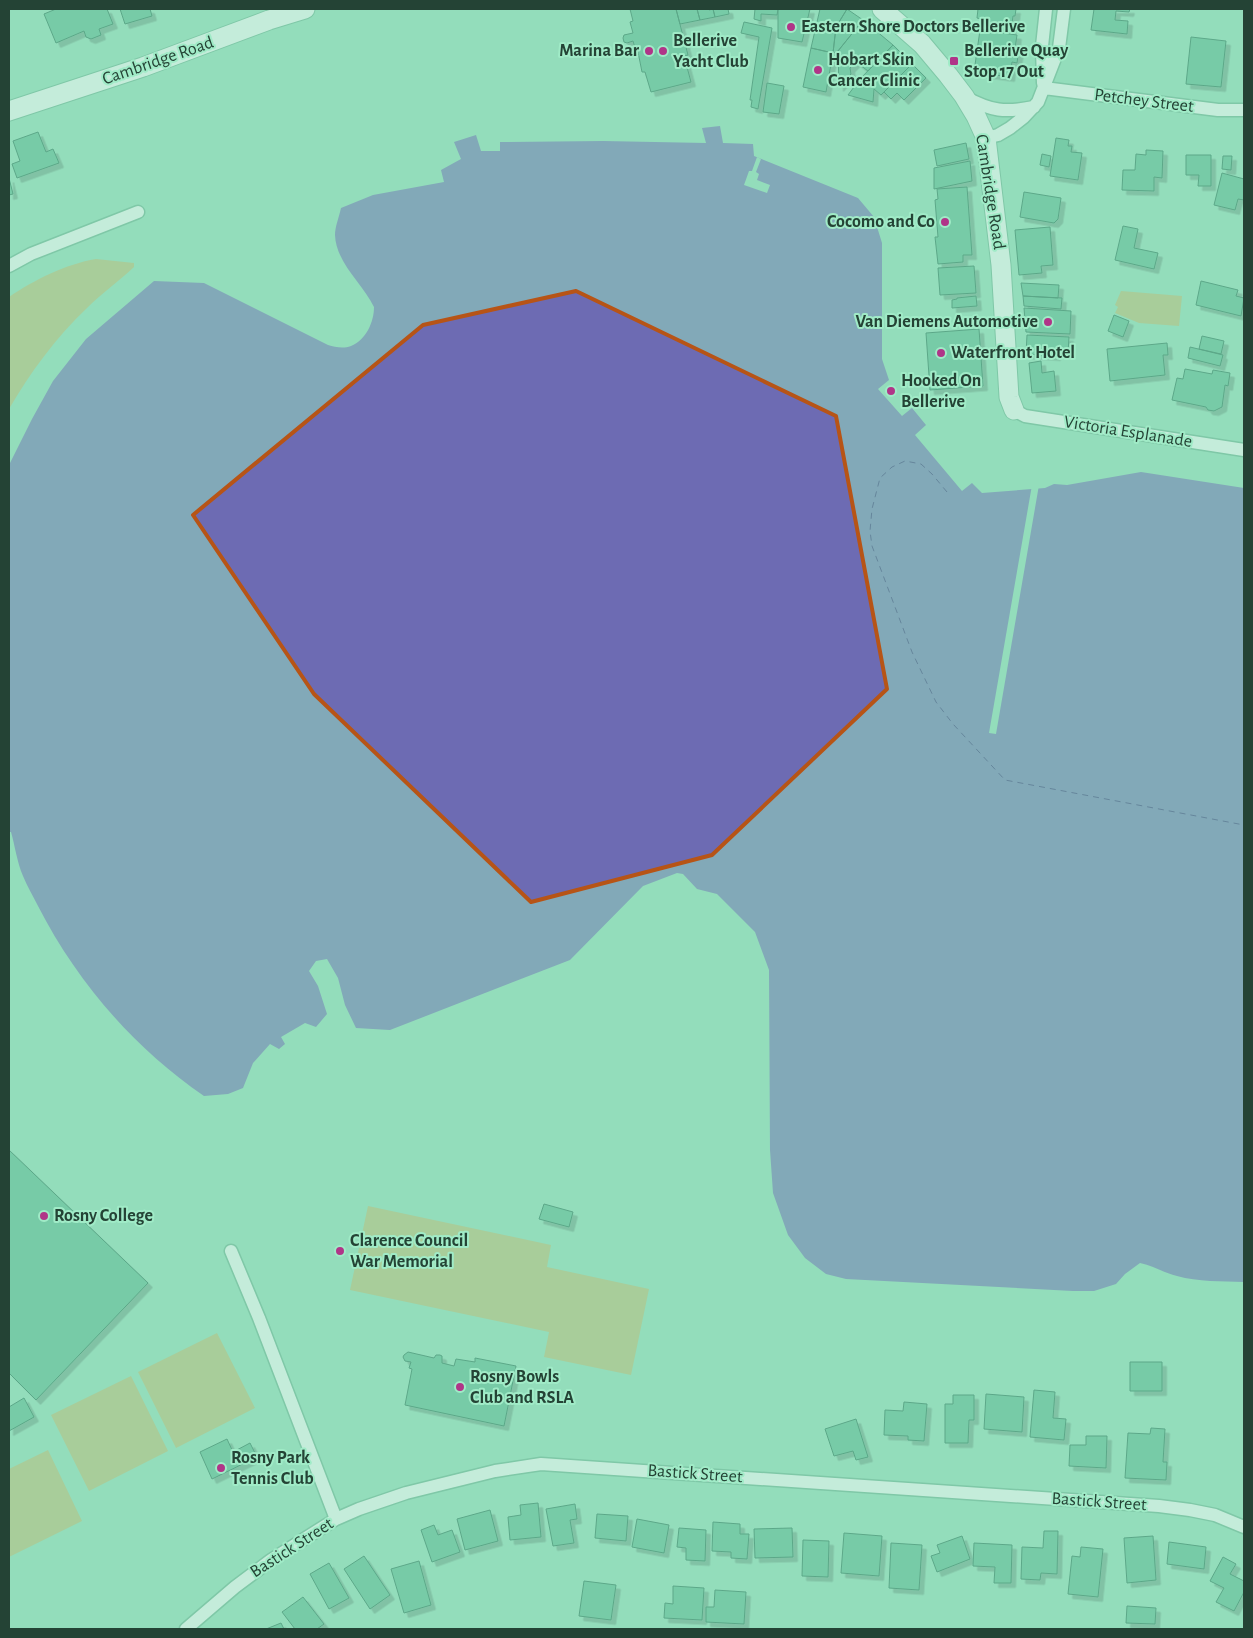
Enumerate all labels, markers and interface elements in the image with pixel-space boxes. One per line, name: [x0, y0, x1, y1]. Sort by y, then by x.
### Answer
place label: Eastern Shore Doctors Bellerive: [801, 18, 1025, 36]
marker: Eastern Shore Doctors Bellerive: [785, 21, 797, 33]
place label: Bellerive Yacht Club: [673, 32, 749, 71]
street label: Cambridge Road: [100, 34, 216, 88]
place label: Marina Bar: [559, 42, 640, 60]
place label: Bellerive Quay Stop 17 Out: [964, 42, 1069, 81]
marker: Marina Bar: [643, 45, 655, 57]
marker: Bellerive Yacht Club: [657, 45, 669, 57]
place label: Hobart Skin Cancer Clinic: [828, 51, 920, 90]
marker: Bellerive Quay Stop 17 Out: [948, 55, 960, 67]
marker: Hobart Skin Cancer Clinic: [812, 64, 824, 76]
street label: Petchey Street: [1093, 86, 1195, 116]
street label: Cambridge Road: [972, 133, 1008, 251]
place label: Cocomo and Co: [827, 213, 935, 231]
marker: Cocomo and Co: [939, 216, 951, 228]
place label: Van Diemens Automotive: [855, 313, 1038, 331]
marker: Van Diemens Automotive: [1042, 316, 1054, 328]
place label: Waterfront Hotel: [951, 344, 1075, 362]
marker: Waterfront Hotel: [935, 347, 947, 359]
place label: Hooked On Bellerive: [901, 372, 981, 411]
marker: Hooked On Bellerive: [885, 385, 897, 397]
street label: Victoria Esplanade: [1063, 413, 1193, 451]
place label: Rosny College: [54, 1207, 153, 1225]
marker: Rosny College: [38, 1210, 50, 1222]
place label: Clarence Council War Memorial: [350, 1232, 468, 1271]
marker: Clarence Council War Memorial: [334, 1245, 346, 1257]
place label: Rosny Bowls Club and RSLA: [470, 1368, 574, 1407]
marker: Rosny Bowls Club and RSLA: [454, 1381, 466, 1393]
place label: Rosny Park Tennis Club: [231, 1449, 314, 1488]
marker: Rosny Park Tennis Club: [215, 1462, 227, 1474]
street label: Bastick Street: [647, 1462, 743, 1486]
street label: Bastick Street: [1051, 1490, 1147, 1514]
street label: Bastick Street: [247, 1514, 337, 1581]

